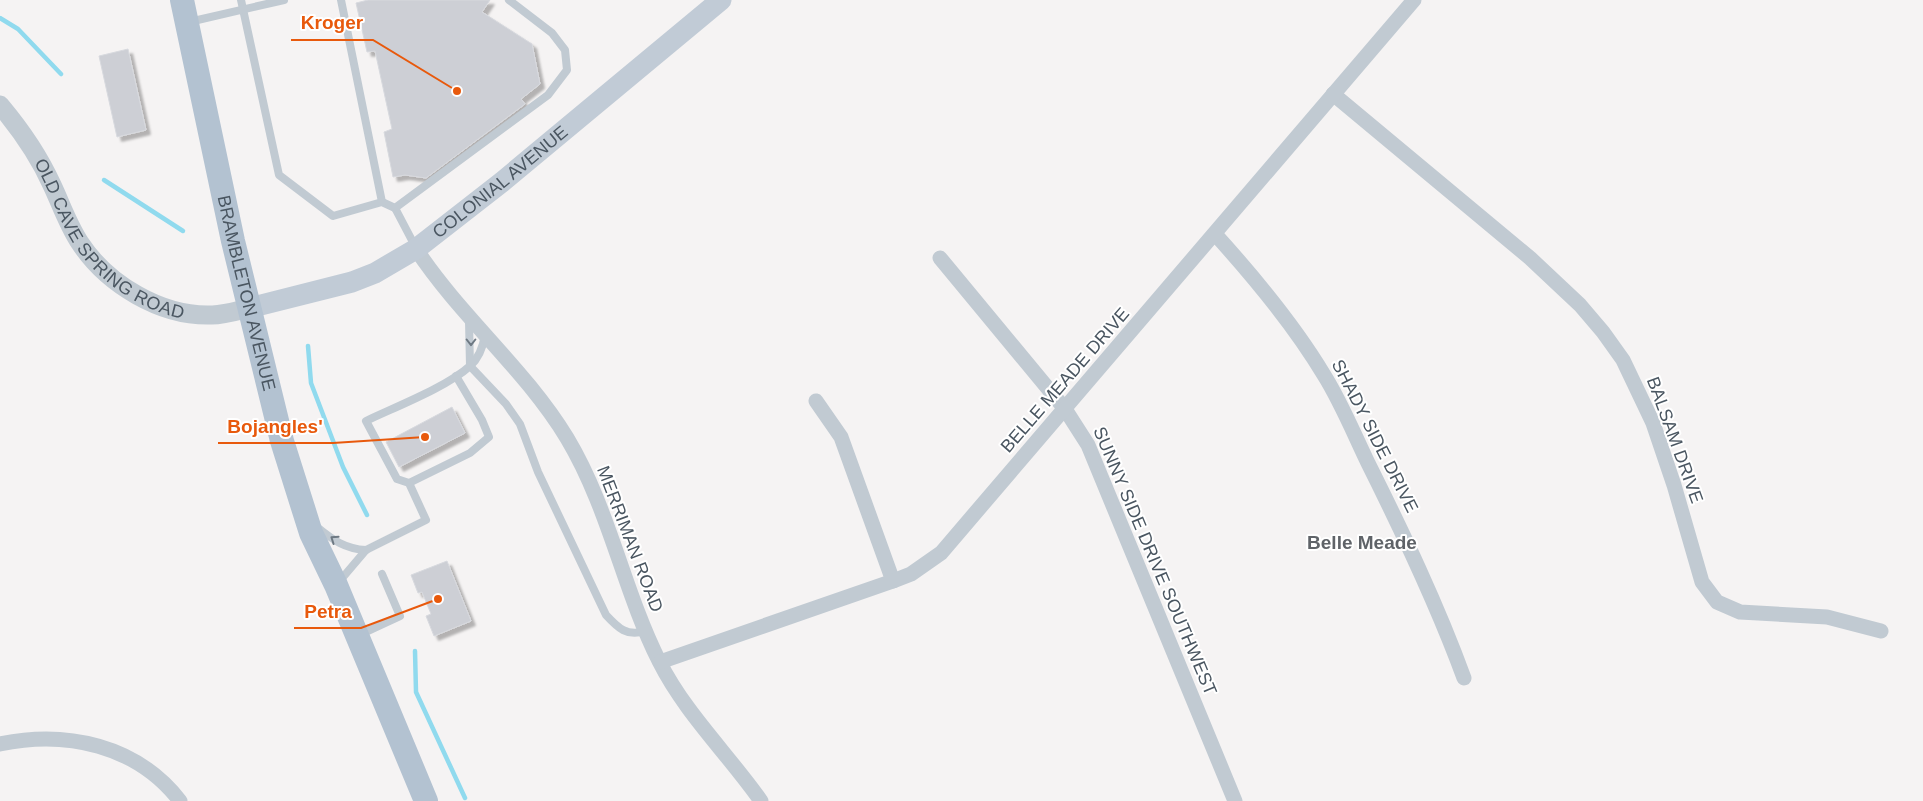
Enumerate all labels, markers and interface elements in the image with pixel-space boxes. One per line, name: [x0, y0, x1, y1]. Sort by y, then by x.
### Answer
callout: Kroger: [291, 6, 373, 40]
text: Kroger: [301, 12, 364, 33]
street label: COLONIAL AVENUE: [429, 122, 572, 242]
street label: OLD CAVE SPRING ROAD: [30, 155, 186, 323]
street label: BRAMBLETON AVENUE: [214, 193, 279, 393]
street label: BELLE MEADE DRIVE: [997, 304, 1133, 456]
one-way arrow: [466, 338, 476, 346]
street label: SHADY SIDE DRIVE: [1328, 356, 1422, 516]
street label: BALSAM DRIVE: [1643, 374, 1707, 506]
callout: Bojangles': [218, 409, 333, 443]
text: Bojangles': [227, 416, 323, 437]
street label: SUNNY SIDE DRIVE SOUTHWEST: [1089, 424, 1221, 698]
street label: MERRIMAN ROAD: [593, 463, 667, 615]
district label: Belle Meade: [1307, 532, 1417, 553]
one-way arrow: [330, 536, 340, 545]
callout: Petra: [294, 594, 361, 628]
text: Petra: [304, 601, 352, 622]

